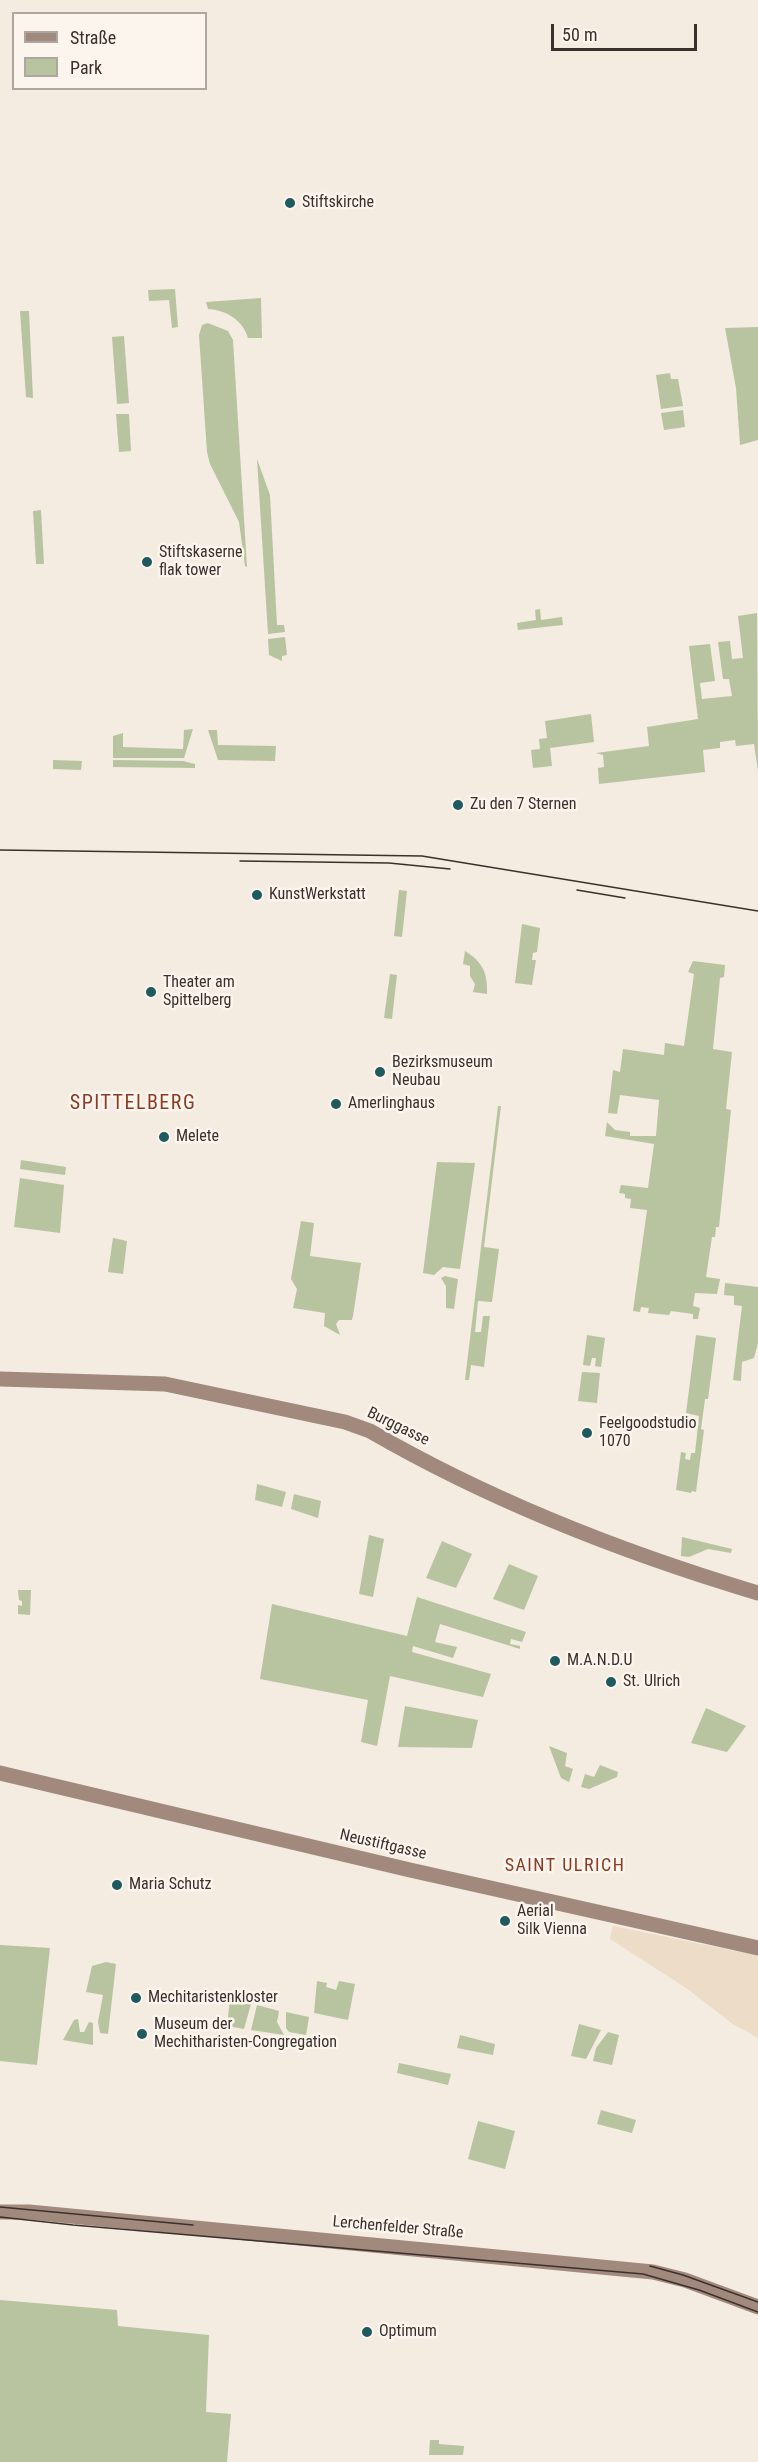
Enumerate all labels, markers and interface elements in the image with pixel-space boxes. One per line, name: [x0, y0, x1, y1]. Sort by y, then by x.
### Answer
legend: [12, 12, 207, 90]
scale bar: [554, 12, 700, 50]
text: 50 m: [562, 24, 597, 45]
text: Straße: [70, 27, 116, 48]
text: Park: [70, 57, 102, 78]
place label: Stiftskirche: [302, 193, 374, 213]
marker: Stiftskirche: [283, 196, 297, 210]
place label: Stiftskaserne flak tower: [159, 543, 243, 581]
marker: Stiftskaserne flak tower: [140, 555, 154, 569]
place label: Zu den 7 Sternen: [470, 795, 576, 815]
marker: Zu den 7 Sternen: [451, 798, 465, 812]
place label: KunstWerkstatt: [269, 885, 366, 905]
marker: KunstWerkstatt: [250, 888, 264, 902]
place label: Theater am Spittelberg: [163, 973, 235, 1011]
marker: Theater am Spittelberg: [144, 985, 158, 999]
place label: Bezirksmuseum Neubau: [392, 1053, 493, 1091]
marker: Bezirksmuseum Neubau: [373, 1065, 387, 1079]
district label: SPITTELBERG: [70, 1092, 196, 1116]
place label: Amerlinghaus: [348, 1094, 435, 1114]
marker: Amerlinghaus: [329, 1097, 343, 1111]
place label: Melete: [176, 1127, 219, 1147]
marker: Melete: [157, 1130, 171, 1144]
street label: Burggasse: [364, 1404, 432, 1450]
place label: Feelgoodstudio 1070: [599, 1414, 696, 1452]
marker: Feelgoodstudio 1070: [580, 1426, 594, 1440]
place label: M.A.N.D.U: [567, 1651, 632, 1671]
marker: M.A.N.D.U: [548, 1654, 562, 1668]
place label: St. Ulrich: [623, 1672, 680, 1692]
marker: St. Ulrich: [604, 1675, 618, 1689]
street label: Neustiftgasse: [338, 1826, 428, 1864]
district label: SAINT ULRICH: [505, 1855, 625, 1877]
place label: Maria Schutz: [129, 1875, 212, 1895]
marker: Maria Schutz: [110, 1878, 124, 1892]
place label: Aerial Silk Vienna: [517, 1902, 587, 1940]
marker: Aerial Silk Vienna: [498, 1914, 512, 1928]
place label: Mechitaristenkloster: [148, 1988, 278, 2008]
marker: Mechitaristenkloster: [129, 1991, 143, 2005]
place label: Museum der Mechitharisten-Congregation: [154, 2015, 337, 2053]
marker: Museum der Mechitharisten-Congregation: [135, 2027, 149, 2041]
street label: Lerchenfelder Straße: [332, 2213, 464, 2243]
place label: Optimum: [379, 2322, 437, 2342]
marker: Optimum: [360, 2325, 374, 2339]

